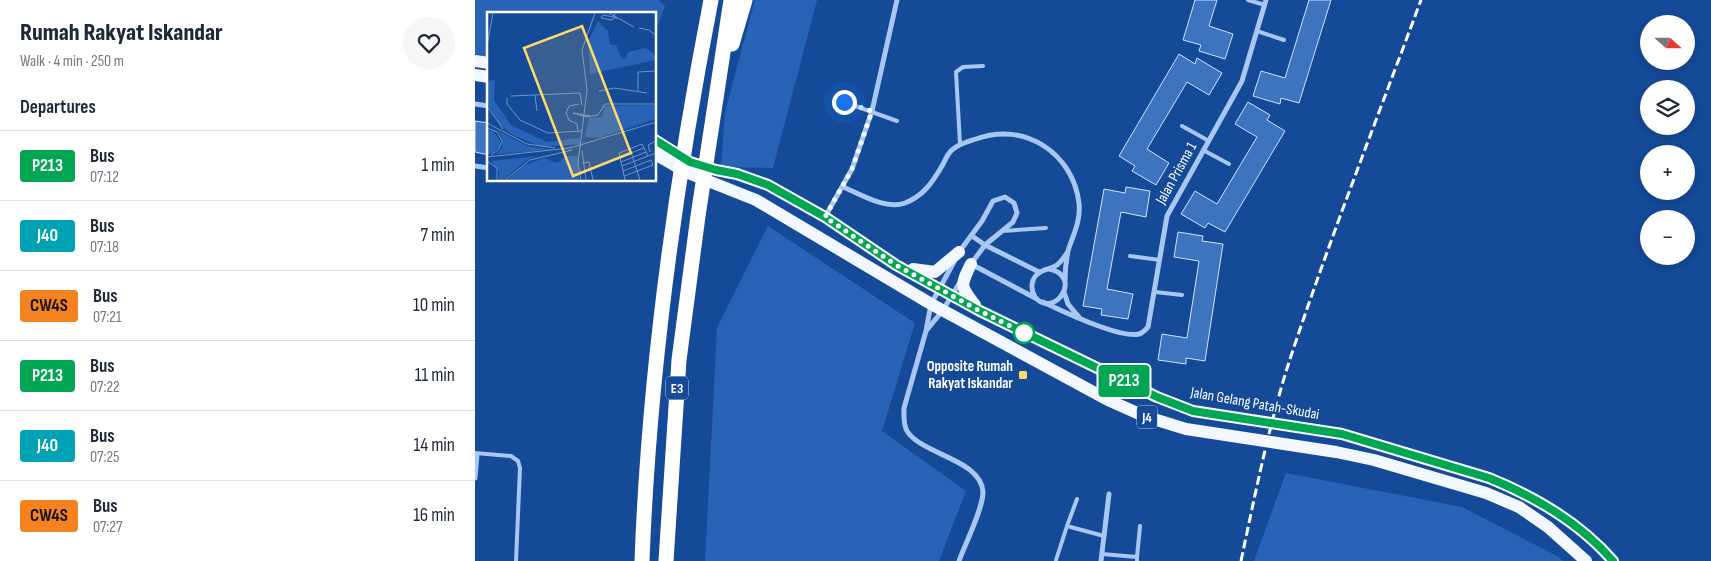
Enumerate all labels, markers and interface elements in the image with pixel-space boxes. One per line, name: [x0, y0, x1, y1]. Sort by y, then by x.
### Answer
inset map: [487, 12, 656, 181]
north arrow: [1640, 15, 1695, 70]
map controls: [1640, 15, 1695, 265]
button: heart: [403, 17, 455, 69]
text: Rumah Rakyat Iskandar: [20, 18, 223, 47]
text: Walk · 4 min · 250 m: [20, 52, 124, 71]
button: layers: [1640, 80, 1695, 135]
your location: [832, 90, 857, 115]
text: Departures: [20, 96, 96, 119]
street label: Jalan Prisma 1: [1151, 138, 1202, 208]
text: Bus: [90, 145, 115, 168]
button: +: [1640, 145, 1695, 200]
text: 1 min: [421, 154, 455, 177]
text: P213: [32, 155, 63, 176]
text: 07:12: [90, 168, 119, 187]
button: −: [1640, 210, 1695, 265]
text: Bus: [90, 215, 115, 238]
text: 7 min: [421, 224, 455, 247]
text: J40: [37, 225, 58, 246]
text: 07:18: [90, 238, 119, 257]
text: Bus: [93, 285, 118, 308]
text: 10 min: [413, 294, 455, 317]
text: CW4S: [30, 295, 68, 316]
text: 07:21: [93, 308, 122, 327]
unlabelled marker: [1013, 322, 1035, 344]
text: Bus: [90, 355, 115, 378]
place label: Opposite Rumah Rakyat Iskandar: [927, 357, 1013, 393]
text: 11 min: [415, 364, 455, 387]
text: P213: [32, 365, 63, 386]
line badge: P213: [1089, 365, 1159, 397]
marker: Opposite Rumah Rakyat Iskandar: [1017, 369, 1029, 381]
text: P213: [1109, 370, 1139, 391]
road number: E3: [666, 376, 688, 399]
text: 07:22: [90, 378, 120, 397]
street label: Jalan Gelang Patah-Skudai: [1188, 383, 1321, 424]
road number: J4: [1137, 406, 1157, 428]
text: Bus: [90, 425, 115, 448]
text: 14 min: [414, 434, 455, 457]
text: J40: [37, 435, 58, 456]
text: 07:25: [90, 448, 119, 467]
text: Bus: [93, 495, 118, 518]
text: 16 min: [413, 504, 455, 527]
text: CW4S: [30, 505, 68, 526]
text: 07:27: [93, 518, 122, 537]

